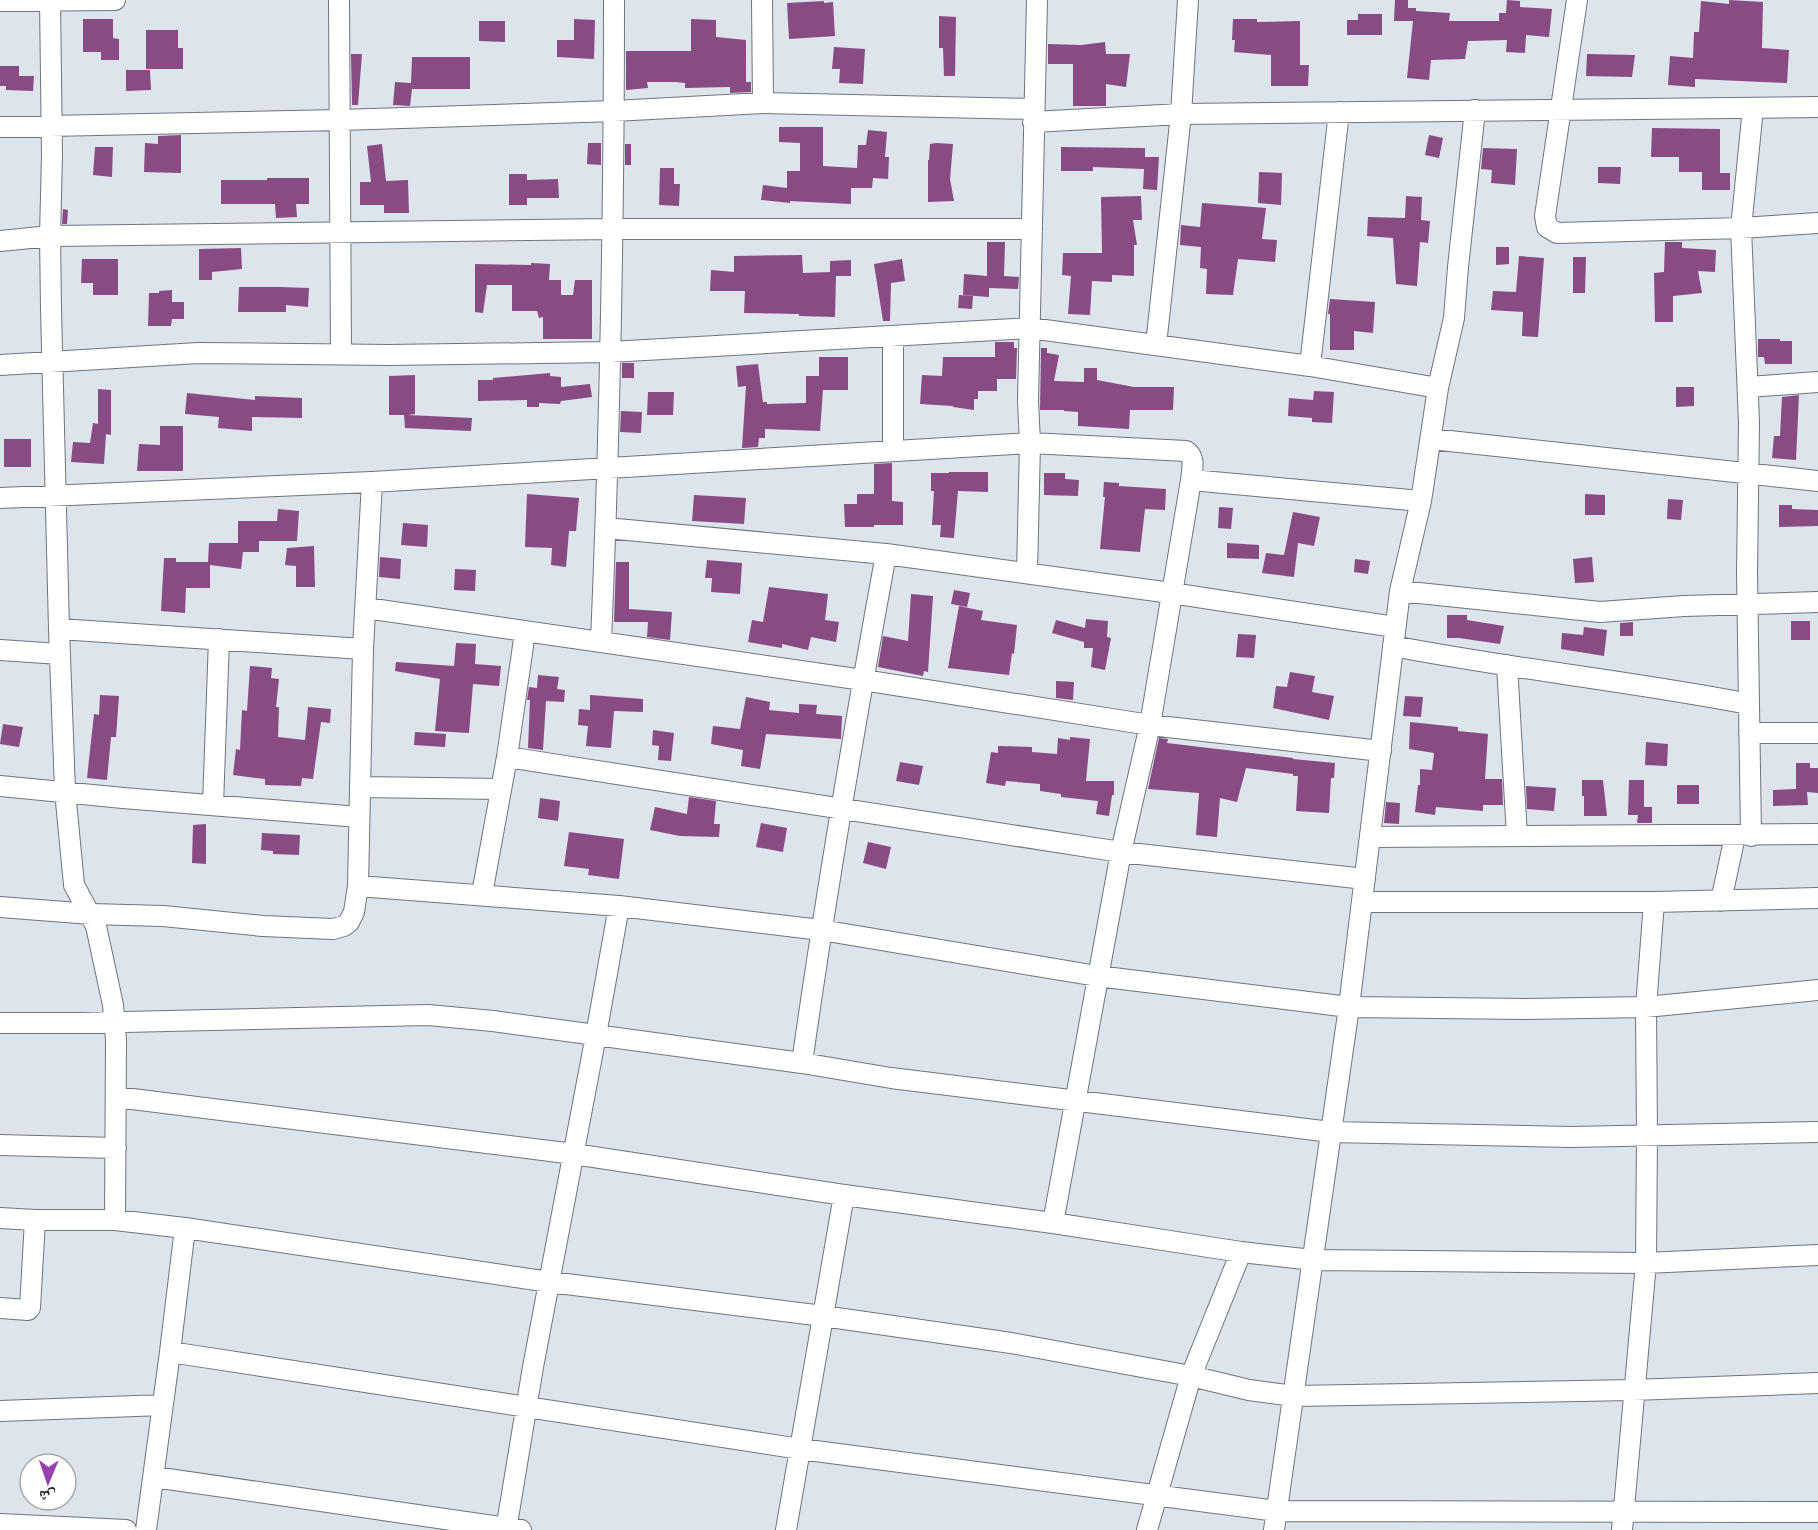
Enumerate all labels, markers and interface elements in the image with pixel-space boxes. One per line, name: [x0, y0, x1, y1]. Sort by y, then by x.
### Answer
north arrow: [18, 1452, 78, 1512]
text: ش: [39, 1487, 56, 1507]

